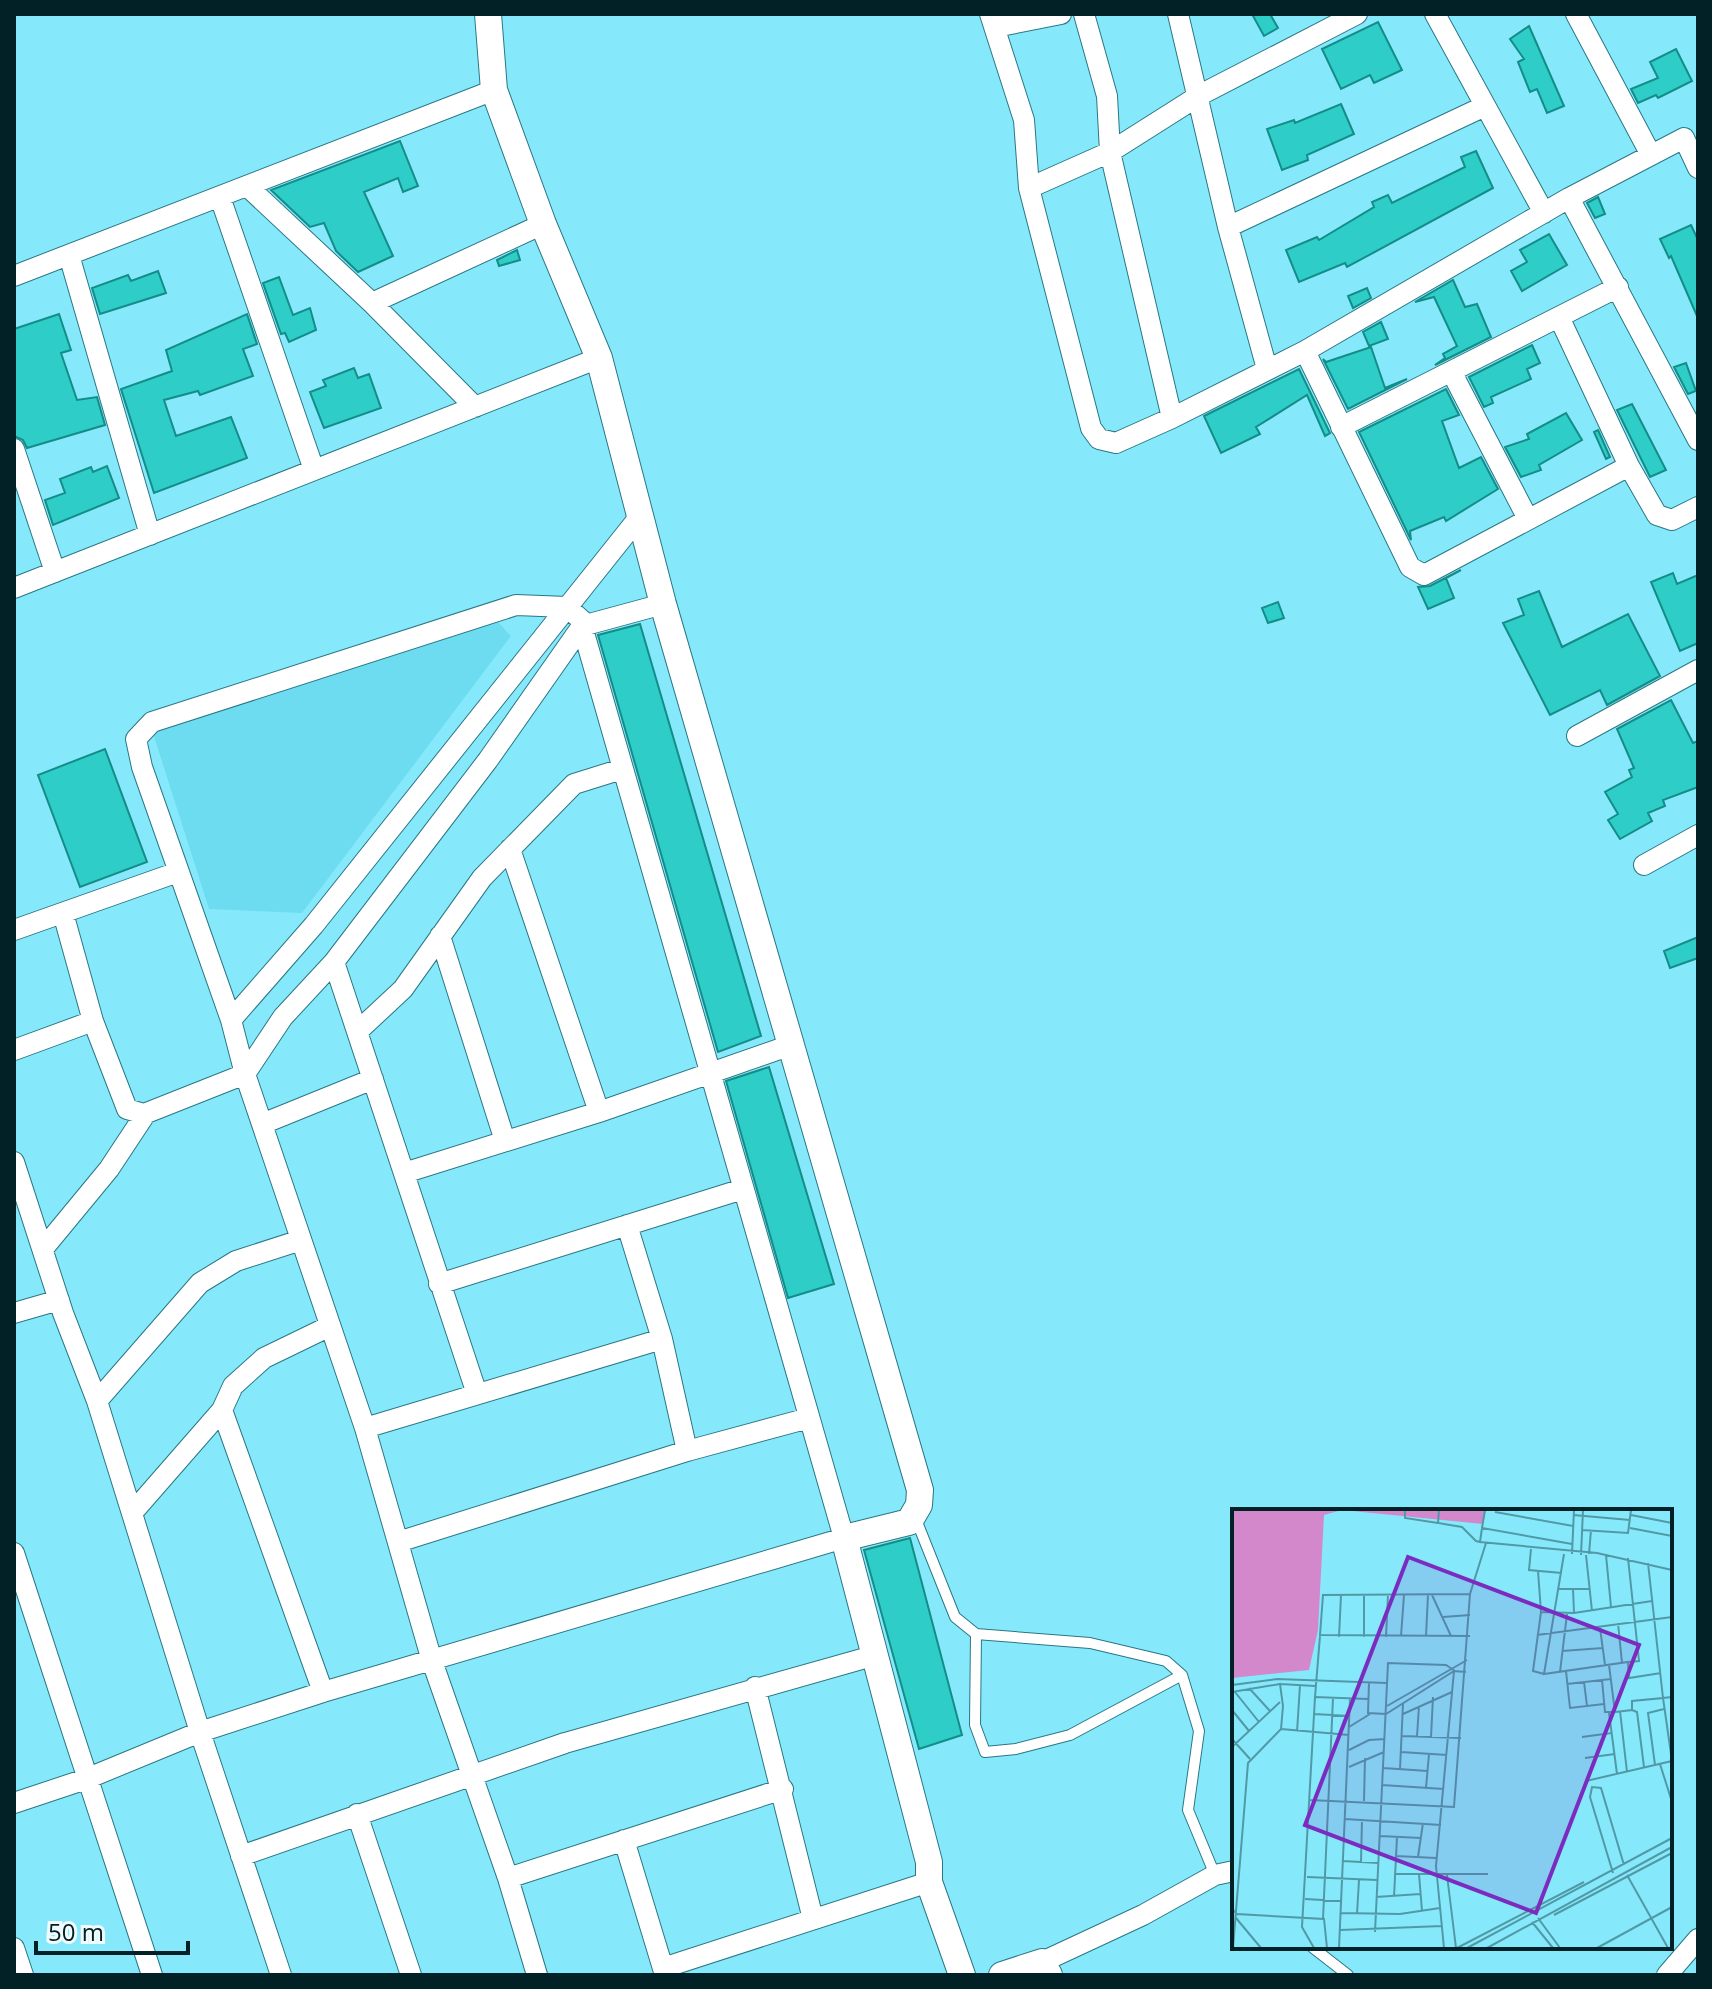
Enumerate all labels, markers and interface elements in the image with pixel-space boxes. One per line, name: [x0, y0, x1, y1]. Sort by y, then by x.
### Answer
inset map: [1232, 1509, 1672, 1949]
scale bar: [36, 1905, 188, 1955]
text: 50 m: [48, 1915, 104, 1948]

